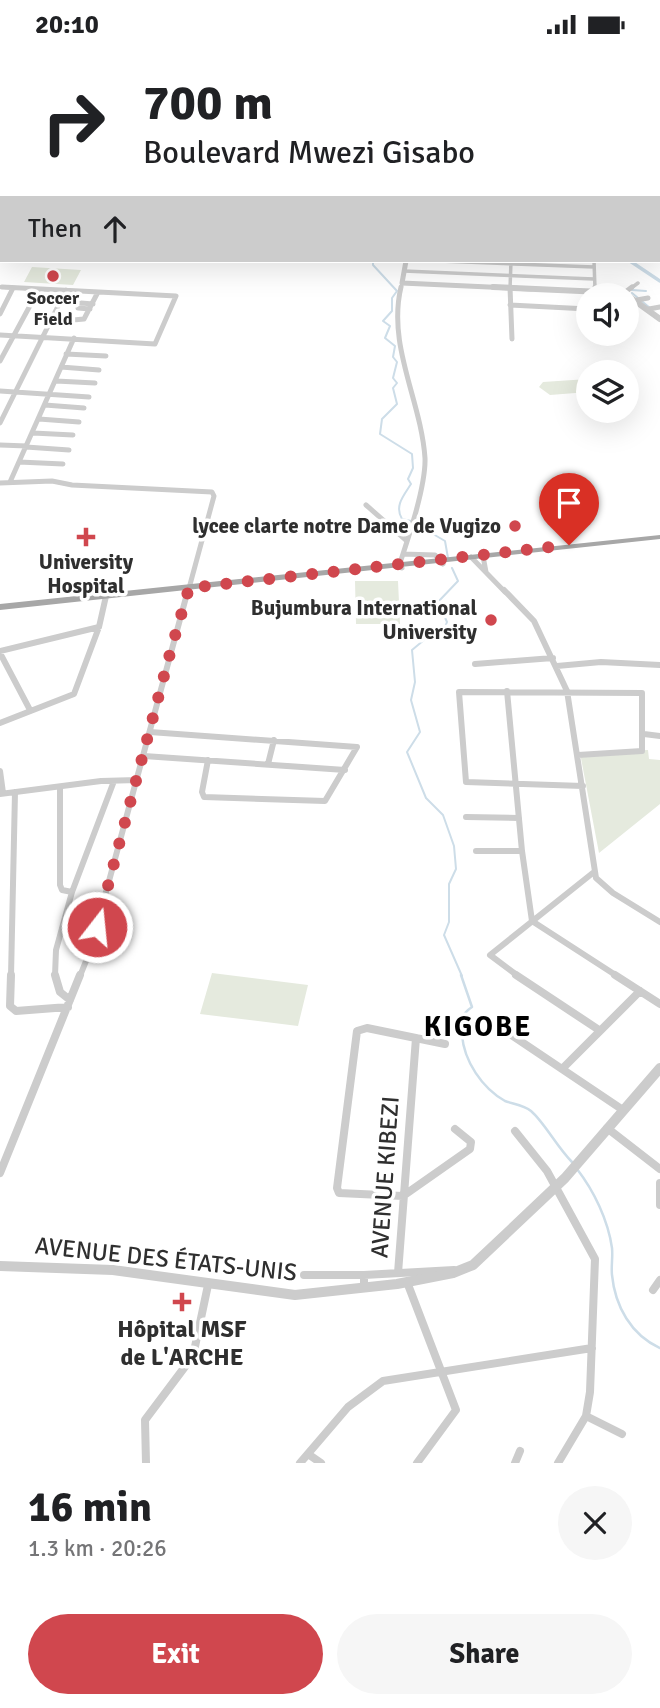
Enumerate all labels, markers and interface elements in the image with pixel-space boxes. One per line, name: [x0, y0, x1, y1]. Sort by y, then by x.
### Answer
text: 20:10: [35, 9, 99, 41]
text: 700 m: [143, 73, 273, 133]
icon: right: [28, 77, 119, 168]
text: Boulevard Mwezi Gisabo: [143, 133, 475, 172]
icon: ahead: [96, 210, 134, 248]
text: Then: [28, 213, 82, 245]
marker: Soccer Field: [45, 268, 61, 284]
map controls: [576, 283, 639, 423]
button: sound: [576, 283, 639, 346]
place label: Soccer Field: [27, 287, 80, 330]
button: layers: [576, 360, 639, 423]
pin: [539, 473, 599, 545]
icon: arrive: [550, 484, 588, 522]
place label: lycee clarte notre Dame de Vugizo: [192, 513, 501, 539]
marker: lycee clarte notre Dame de Vugizo: [507, 518, 523, 534]
marker: University Hospital: [76, 527, 96, 547]
place label: University Hospital: [39, 549, 134, 599]
place label: Bujumbura International University: [251, 595, 478, 645]
marker: Bujumbura International University: [483, 612, 499, 628]
position arrow: [60, 890, 134, 964]
district label: KIGOBE: [424, 1010, 532, 1044]
street label: AVENUE KIBEZI: [364, 1095, 406, 1259]
street label: AVENUE DES ÉTATS-UNIS: [34, 1230, 298, 1288]
marker: Hôpital MSF de L'ARCHE: [172, 1292, 192, 1312]
place label: Hôpital MSF de L'ARCHE: [117, 1314, 247, 1372]
text: 16 min: [28, 1482, 152, 1533]
button: close: [558, 1486, 632, 1560]
text: 1.3 km · 20:26: [28, 1534, 167, 1563]
button: Exit: [28, 1614, 323, 1694]
button: Share: [337, 1614, 632, 1694]

